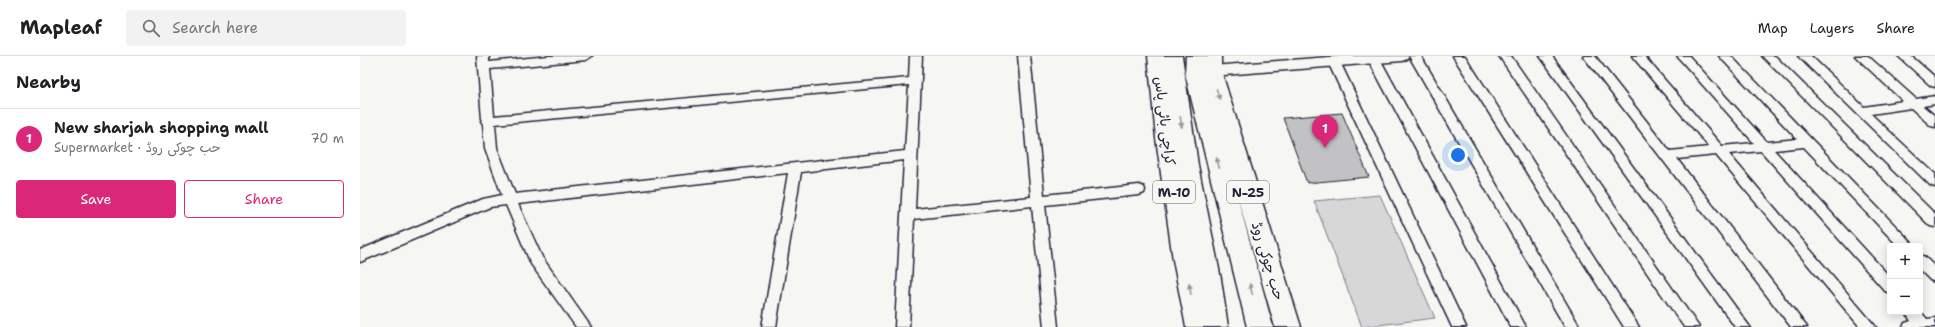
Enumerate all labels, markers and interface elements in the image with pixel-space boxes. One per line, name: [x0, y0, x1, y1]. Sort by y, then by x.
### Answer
search box: [126, 10, 406, 46]
text: Mapleaf: [20, 15, 102, 40]
icon: search: [140, 17, 162, 39]
text: Search here: [172, 18, 258, 38]
text: Map: [1758, 19, 1788, 37]
text: Layers: [1810, 19, 1854, 37]
text: Share: [1876, 19, 1915, 37]
text: Nearby: [16, 71, 81, 93]
street label: کراچی بائی پاس: [1150, 76, 1179, 167]
one-way arrow: [1215, 88, 1221, 100]
pin: 1: [1312, 115, 1338, 148]
one-way arrow: [1178, 116, 1184, 129]
text: New sharjah shopping mall: [54, 118, 268, 138]
text: 1: [26, 130, 32, 147]
text: 70 m: [310, 130, 344, 147]
text: Supermarket · حب چوکی روڈ: [54, 139, 221, 156]
your location: [1448, 145, 1468, 165]
one-way arrow: [1215, 157, 1221, 169]
button: Save: [16, 180, 176, 218]
button: Share: [184, 180, 344, 218]
road number: M-10: [1153, 181, 1195, 203]
road number: N-25: [1227, 181, 1269, 203]
street label: حب چوکی روڈ: [1247, 220, 1288, 303]
map controls: [1887, 243, 1923, 315]
button: +: [1887, 243, 1923, 279]
button: −: [1887, 279, 1923, 315]
one-way arrow: [1187, 283, 1193, 295]
one-way arrow: [1247, 283, 1253, 295]

